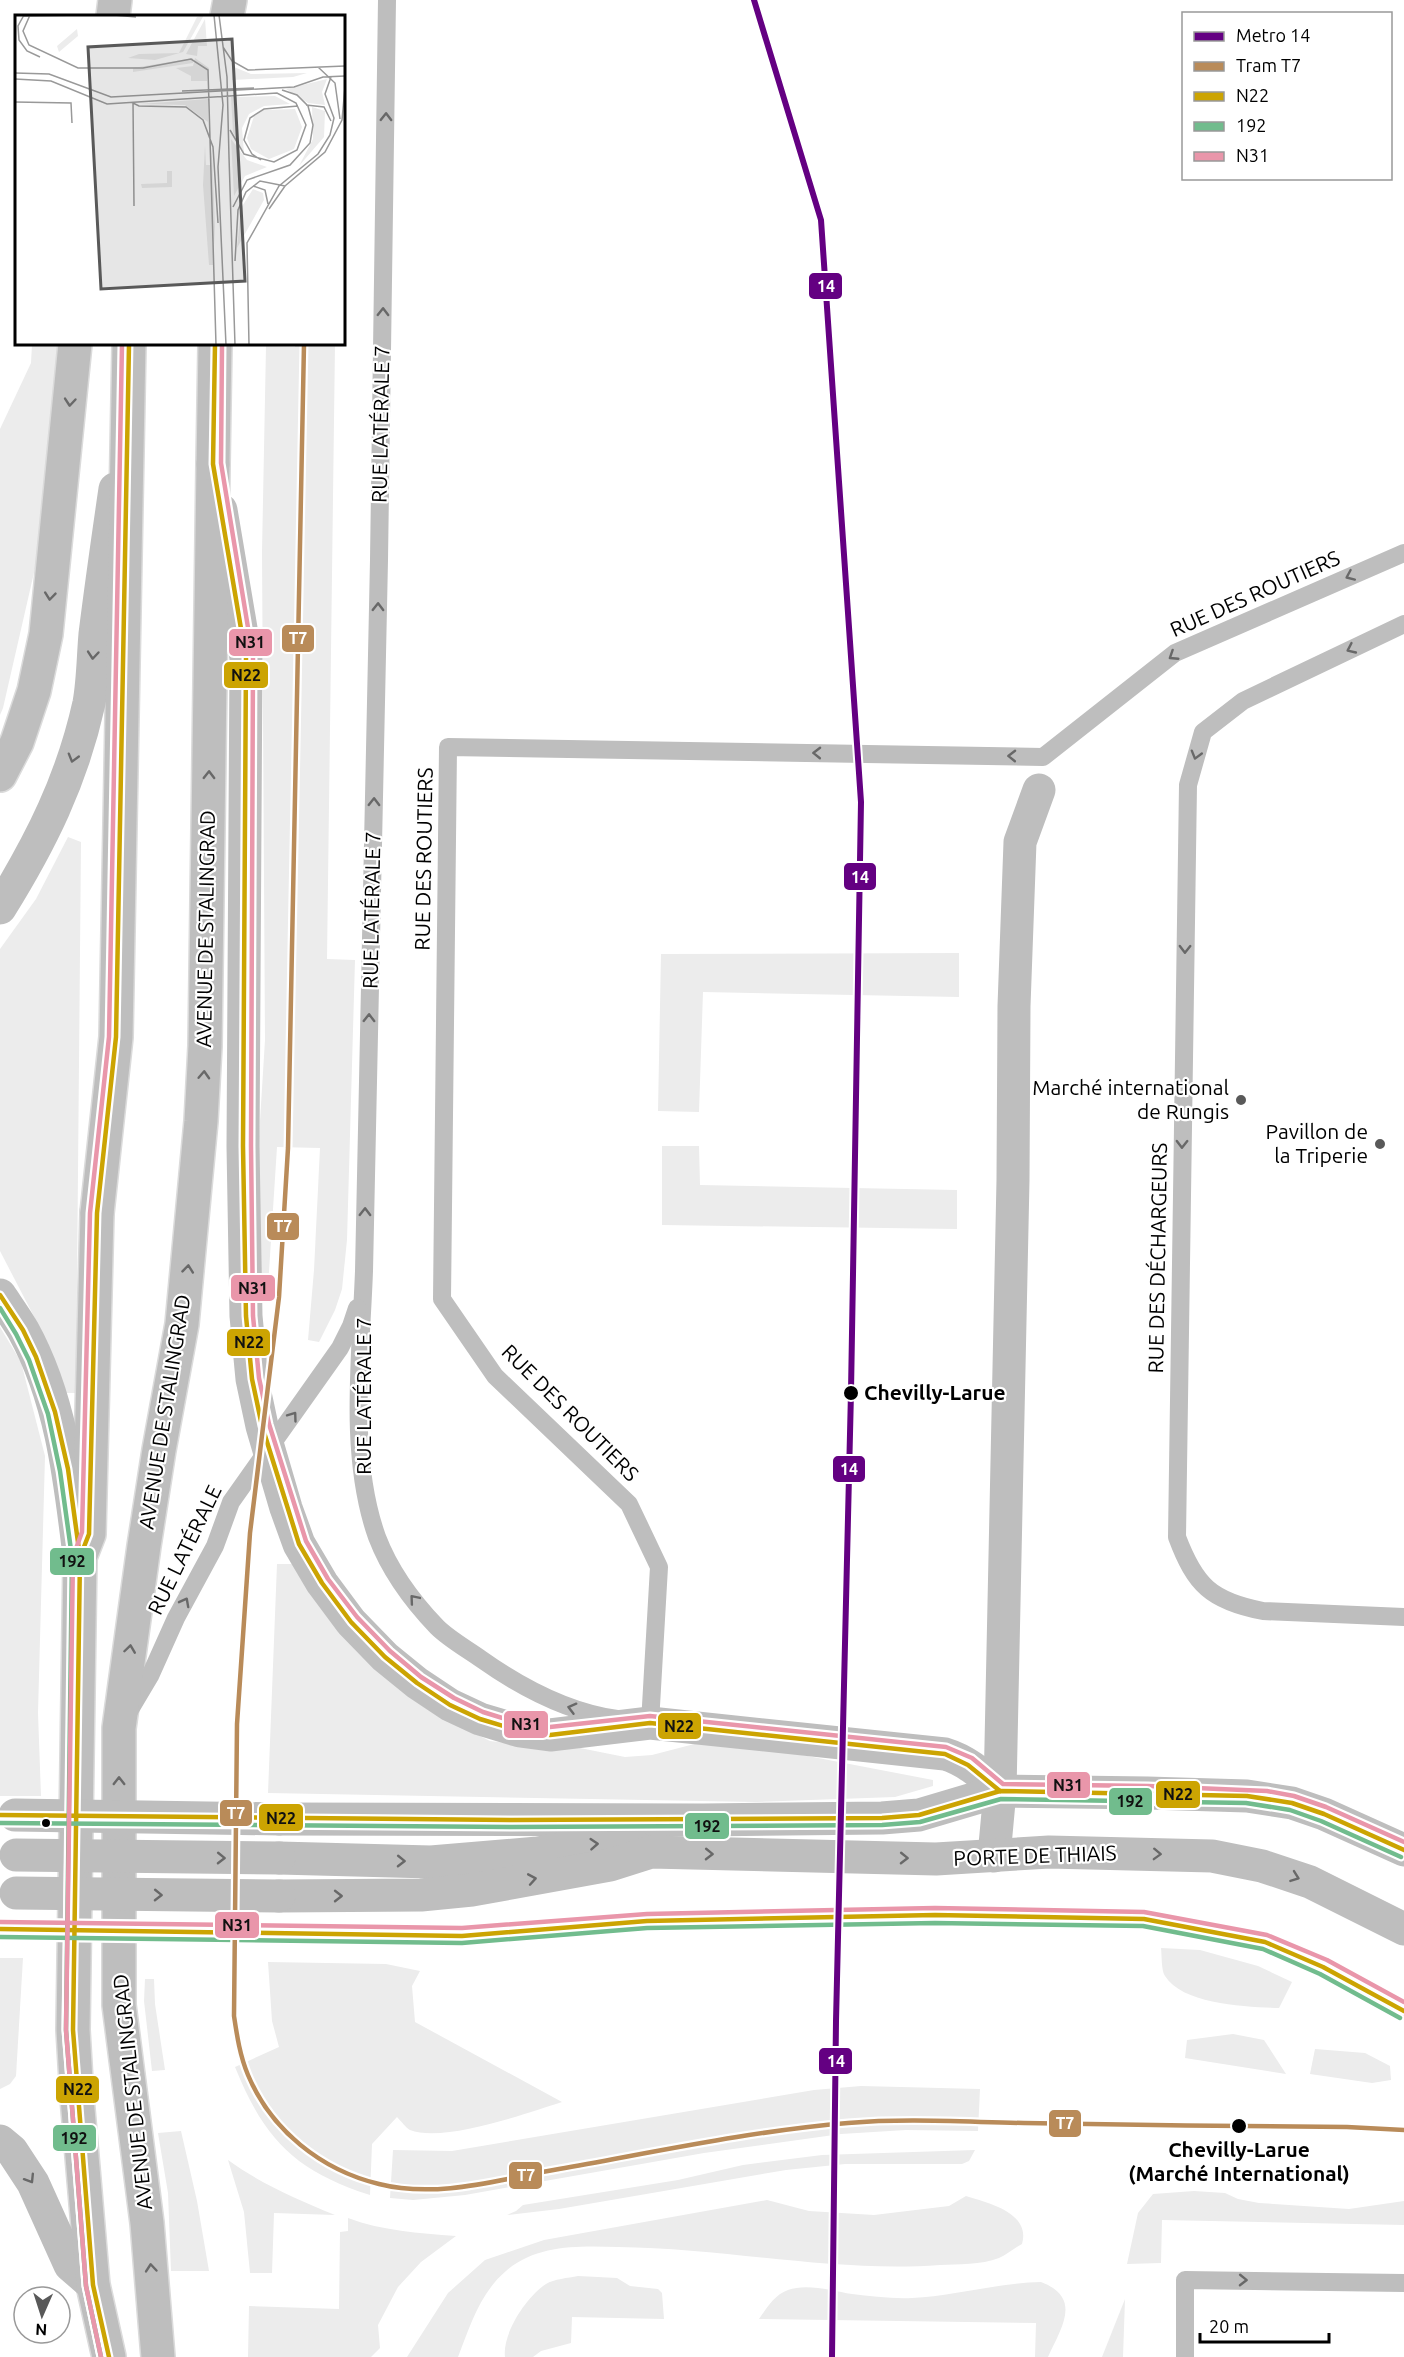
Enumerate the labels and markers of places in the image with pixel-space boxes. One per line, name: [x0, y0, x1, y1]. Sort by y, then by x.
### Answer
place label: Marché international de Rungis: [1032, 1075, 1229, 1123]
marker: Marché international de Rungis: [1234, 1093, 1248, 1107]
place label: Pavillon de la Triperie: [1266, 1119, 1368, 1167]
marker: Pavillon de la Triperie: [1373, 1137, 1387, 1151]
place label: Chevilly-Larue: [864, 1380, 1006, 1404]
marker: Chevilly-Larue: [842, 1384, 860, 1402]
unlabelled marker: [40, 1817, 52, 1829]
marker: Chevilly-Larue (Marché International): [1230, 2117, 1248, 2135]
place label: Chevilly-Larue (Marché International): [1128, 2137, 1350, 2185]

